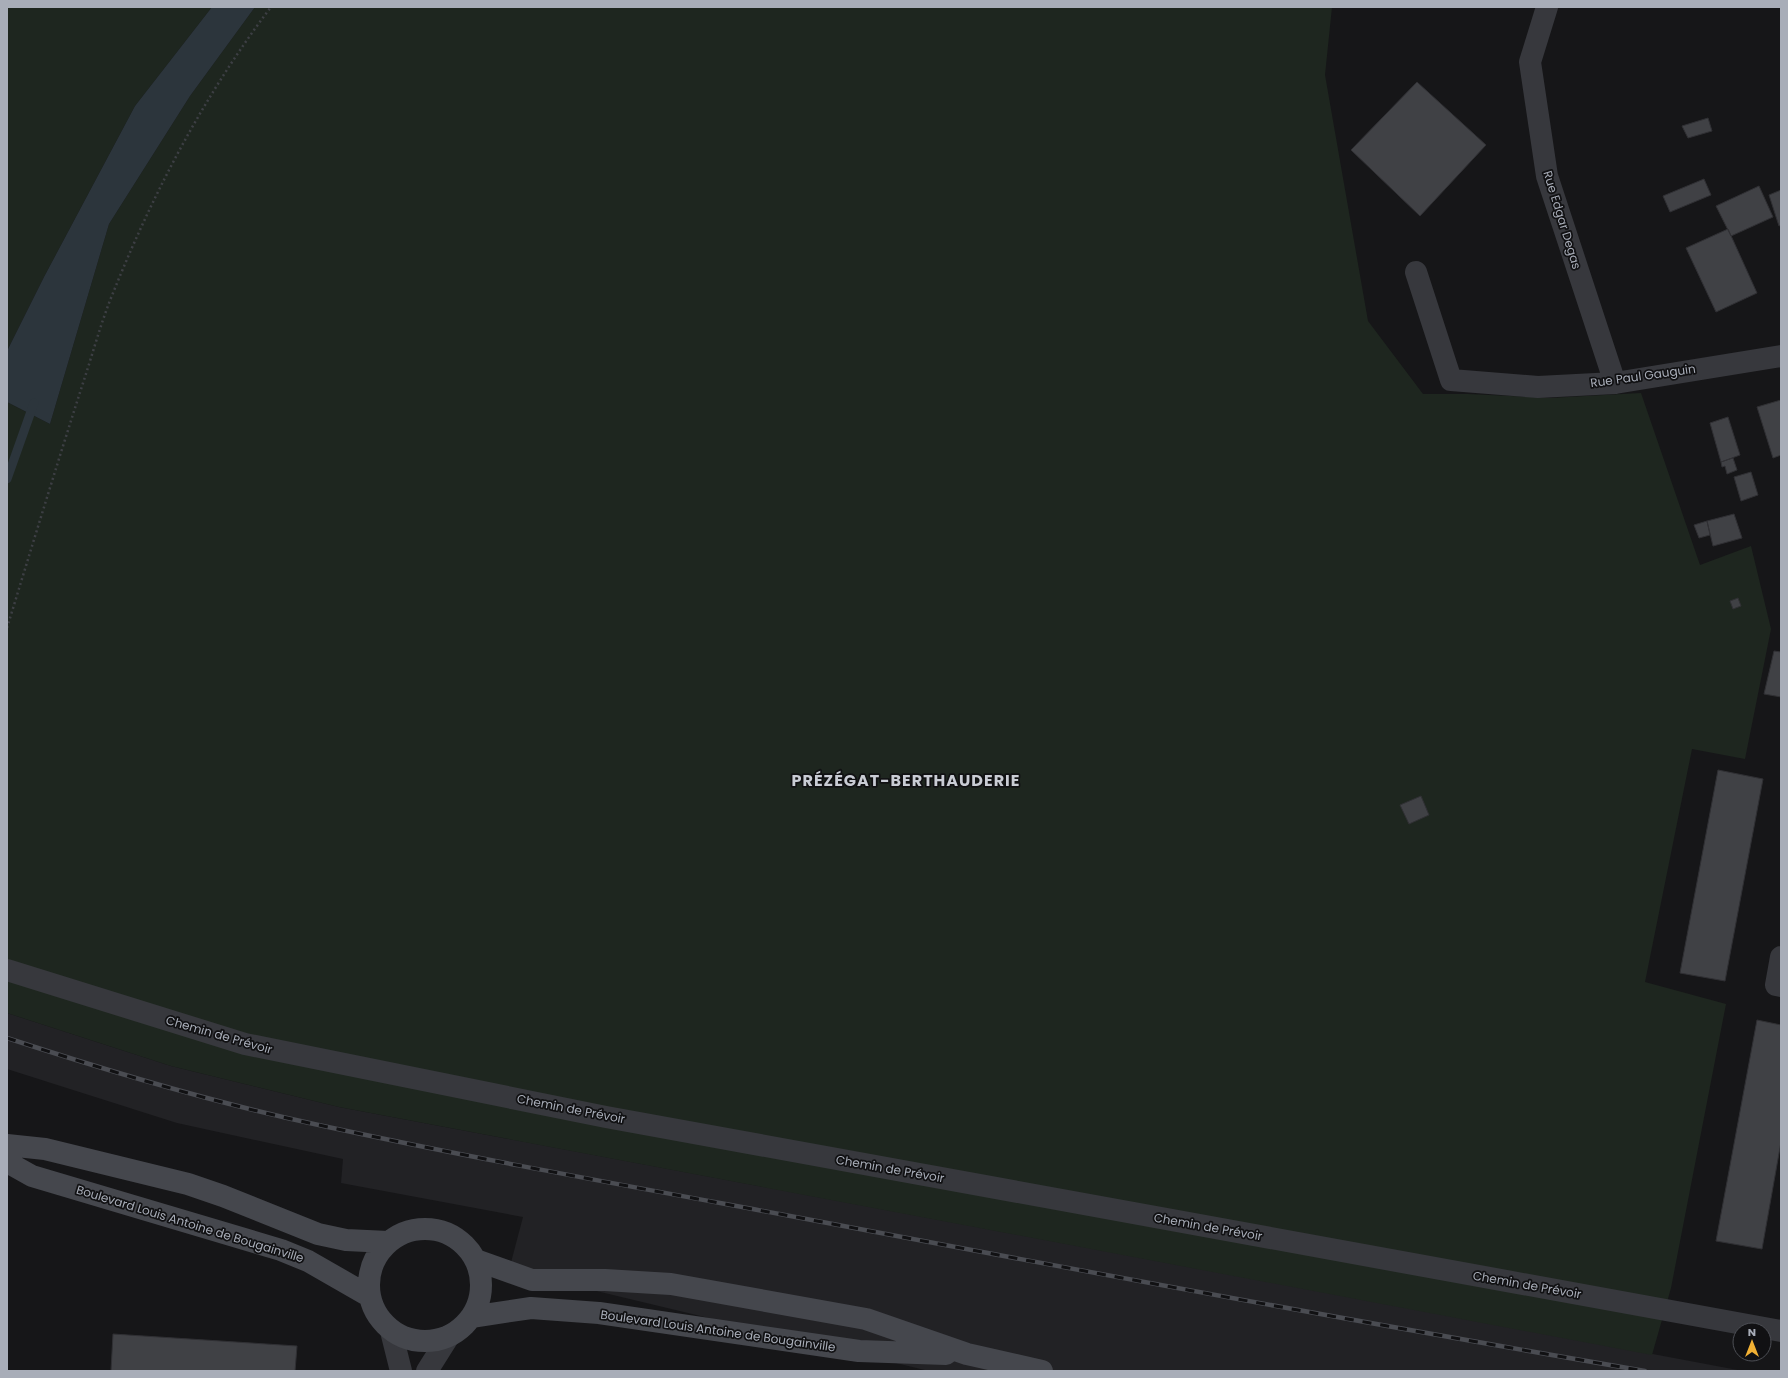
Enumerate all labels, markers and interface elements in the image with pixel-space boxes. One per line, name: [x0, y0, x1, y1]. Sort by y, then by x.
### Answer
street label: Rue Edgar Degas: [1539, 168, 1586, 271]
street label: Rue Paul Gauguin: [1589, 360, 1697, 391]
district label: PRÉZÉGAT-BERTHAUDERIE: [792, 769, 1020, 792]
street label: Chemin de Prévoir: [164, 1011, 275, 1058]
street label: Chemin de Prévoir: [515, 1090, 627, 1127]
street label: Chemin de Prévoir: [834, 1151, 946, 1187]
street label: Boulevard Louis Antoine de Bougainville: [74, 1181, 306, 1266]
street label: Chemin de Prévoir: [1152, 1209, 1264, 1245]
street label: Chemin de Prévoir: [1471, 1267, 1583, 1303]
street label: Boulevard Louis Antoine de Bougainville: [599, 1306, 837, 1355]
north arrow: [1732, 1322, 1772, 1362]
text: N: [1748, 1324, 1756, 1340]

